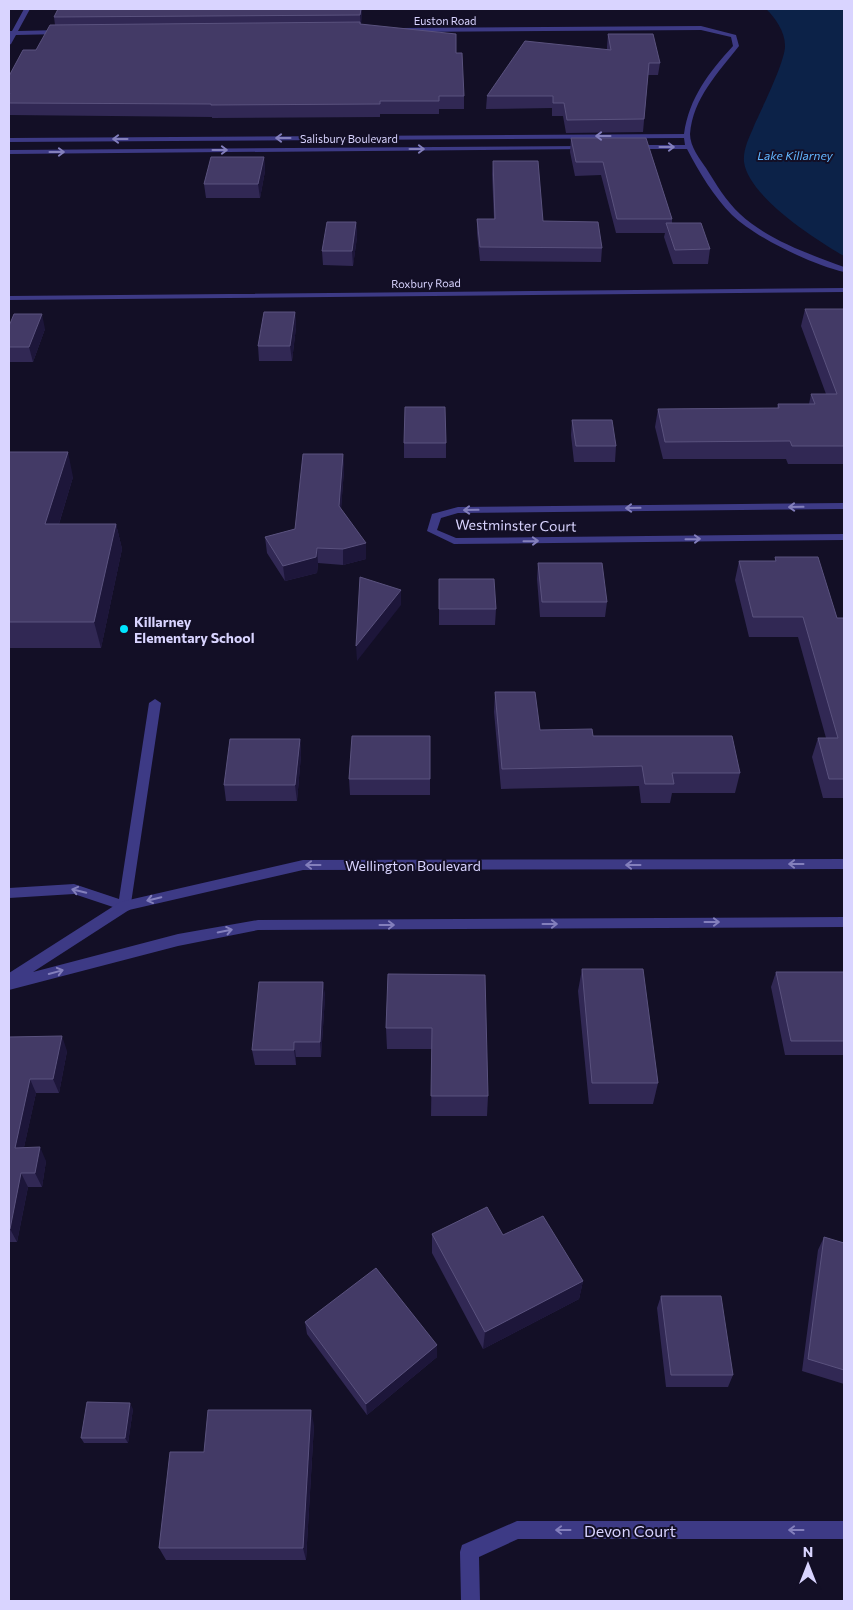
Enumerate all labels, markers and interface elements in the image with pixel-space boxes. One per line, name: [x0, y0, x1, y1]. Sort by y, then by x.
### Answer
street label: Euston Road: [414, 14, 476, 27]
one-way arrow: [595, 131, 612, 141]
street label: Salisbury Boulevard: [300, 132, 398, 145]
one-way arrow: [275, 133, 292, 143]
one-way arrow: [113, 134, 129, 144]
one-way arrow: [659, 142, 675, 152]
one-way arrow: [409, 144, 425, 154]
one-way arrow: [212, 145, 228, 155]
one-way arrow: [49, 147, 65, 157]
water label: Lake Killarney: [757, 148, 834, 162]
street label: Roxbury Road: [391, 276, 461, 290]
one-way arrow: [788, 502, 804, 511]
one-way arrow: [625, 503, 642, 513]
one-way arrow: [463, 505, 479, 515]
street label: Westminster Court: [455, 515, 577, 535]
one-way arrow: [685, 534, 701, 544]
one-way arrow: [523, 536, 539, 545]
place label: Killarney Elementary School: [134, 613, 254, 646]
marker: Killarney Elementary School: [118, 623, 130, 635]
street label: Wellington Boulevard: [345, 857, 481, 874]
one-way arrow: [788, 859, 804, 869]
one-way arrow: [305, 860, 322, 870]
one-way arrow: [625, 860, 642, 870]
one-way arrow: [71, 886, 87, 895]
one-way arrow: [147, 895, 163, 904]
one-way arrow: [704, 918, 720, 927]
one-way arrow: [542, 919, 558, 928]
one-way arrow: [379, 920, 395, 930]
one-way arrow: [217, 926, 233, 936]
one-way arrow: [47, 967, 63, 976]
street label: Devon Court: [584, 1521, 677, 1540]
one-way arrow: [555, 1525, 572, 1535]
one-way arrow: [788, 1525, 804, 1535]
north arrow: [783, 1540, 833, 1590]
text: N: [803, 1543, 813, 1560]

